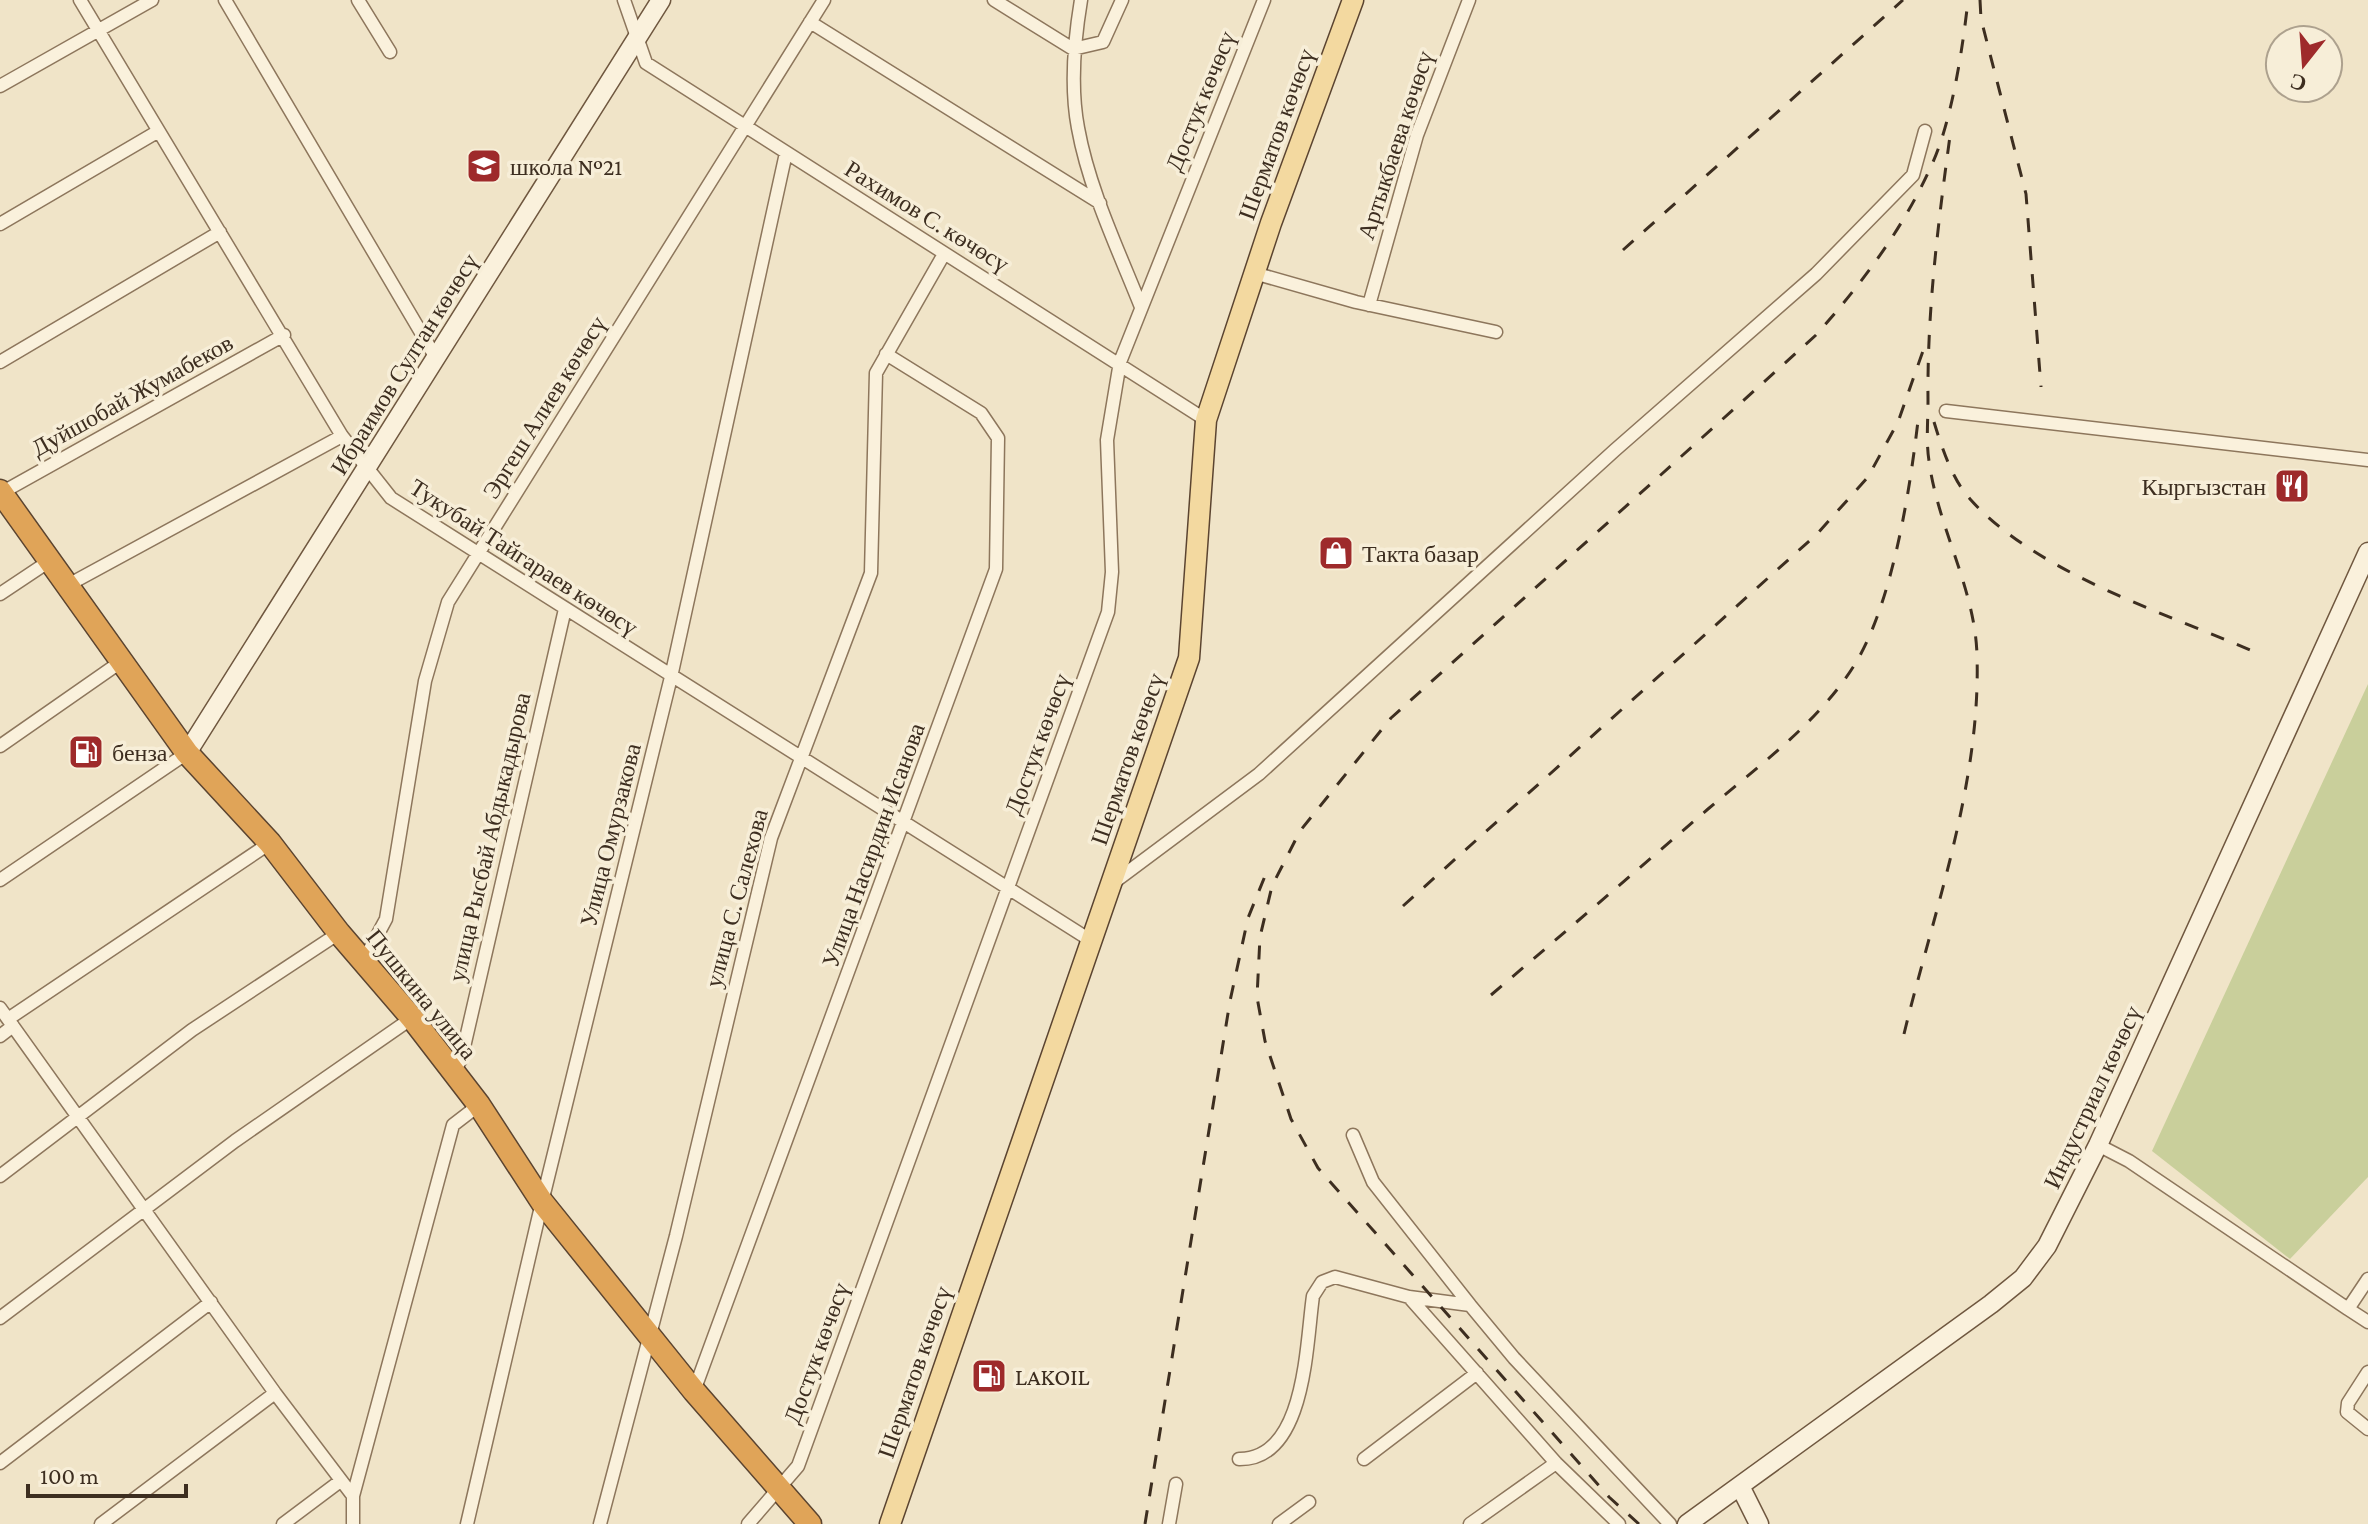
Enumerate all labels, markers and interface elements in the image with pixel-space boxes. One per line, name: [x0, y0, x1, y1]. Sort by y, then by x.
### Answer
north arrow: [2264, 24, 2344, 104]
street label: Достук көчөсү: [1160, 27, 1240, 175]
street label: Шерматов көчөсү: [1233, 45, 1319, 223]
street label: Артыкбаева көчөсү: [1352, 47, 1438, 243]
text: С: [2287, 68, 2310, 97]
school or university icon: школа №21: [465, 147, 503, 185]
place label: школа №21: [510, 153, 622, 180]
street label: Рахимов С. көчөсү: [840, 155, 1014, 277]
street label: Ибраимов Султан көчөсү: [325, 248, 483, 480]
street label: Эргеш Алиев көчөсү: [477, 311, 611, 503]
street label: Дуйшобай Жумабеков: [27, 328, 237, 462]
restaurant icon: Кыргызстан: [2273, 467, 2311, 505]
street label: Тукубай Тайгараев көчөсү: [405, 473, 643, 641]
place label: Кыргызстан: [2141, 473, 2266, 500]
shop icon: Такта базар: [1317, 534, 1355, 572]
place label: Такта базар: [1362, 540, 1479, 567]
street label: Достук көчөсү: [999, 670, 1075, 818]
street label: Шерматов көчөсү: [1085, 670, 1169, 848]
street label: улица Рысбай Абдыкадырова: [443, 689, 536, 984]
street label: Улица Насирдин Исанова: [816, 719, 930, 971]
fuel station icon: бенза: [67, 733, 105, 771]
place label: бенза: [112, 739, 168, 766]
street label: Улица Омурзакова: [574, 740, 646, 930]
street label: улица С. Салехова: [699, 805, 773, 990]
street label: Пушкина улица: [361, 923, 483, 1065]
street label: Индустриал көчөсү: [2038, 1001, 2146, 1193]
street label: Достук көчөсү: [778, 1279, 854, 1427]
street label: Шерматов көчөсү: [872, 1283, 956, 1461]
fuel station icon: LAKOIL: [970, 1357, 1008, 1395]
place label: LAKOIL: [1015, 1363, 1090, 1390]
scale bar: [28, 1448, 186, 1498]
text: 100 m: [40, 1462, 99, 1489]

